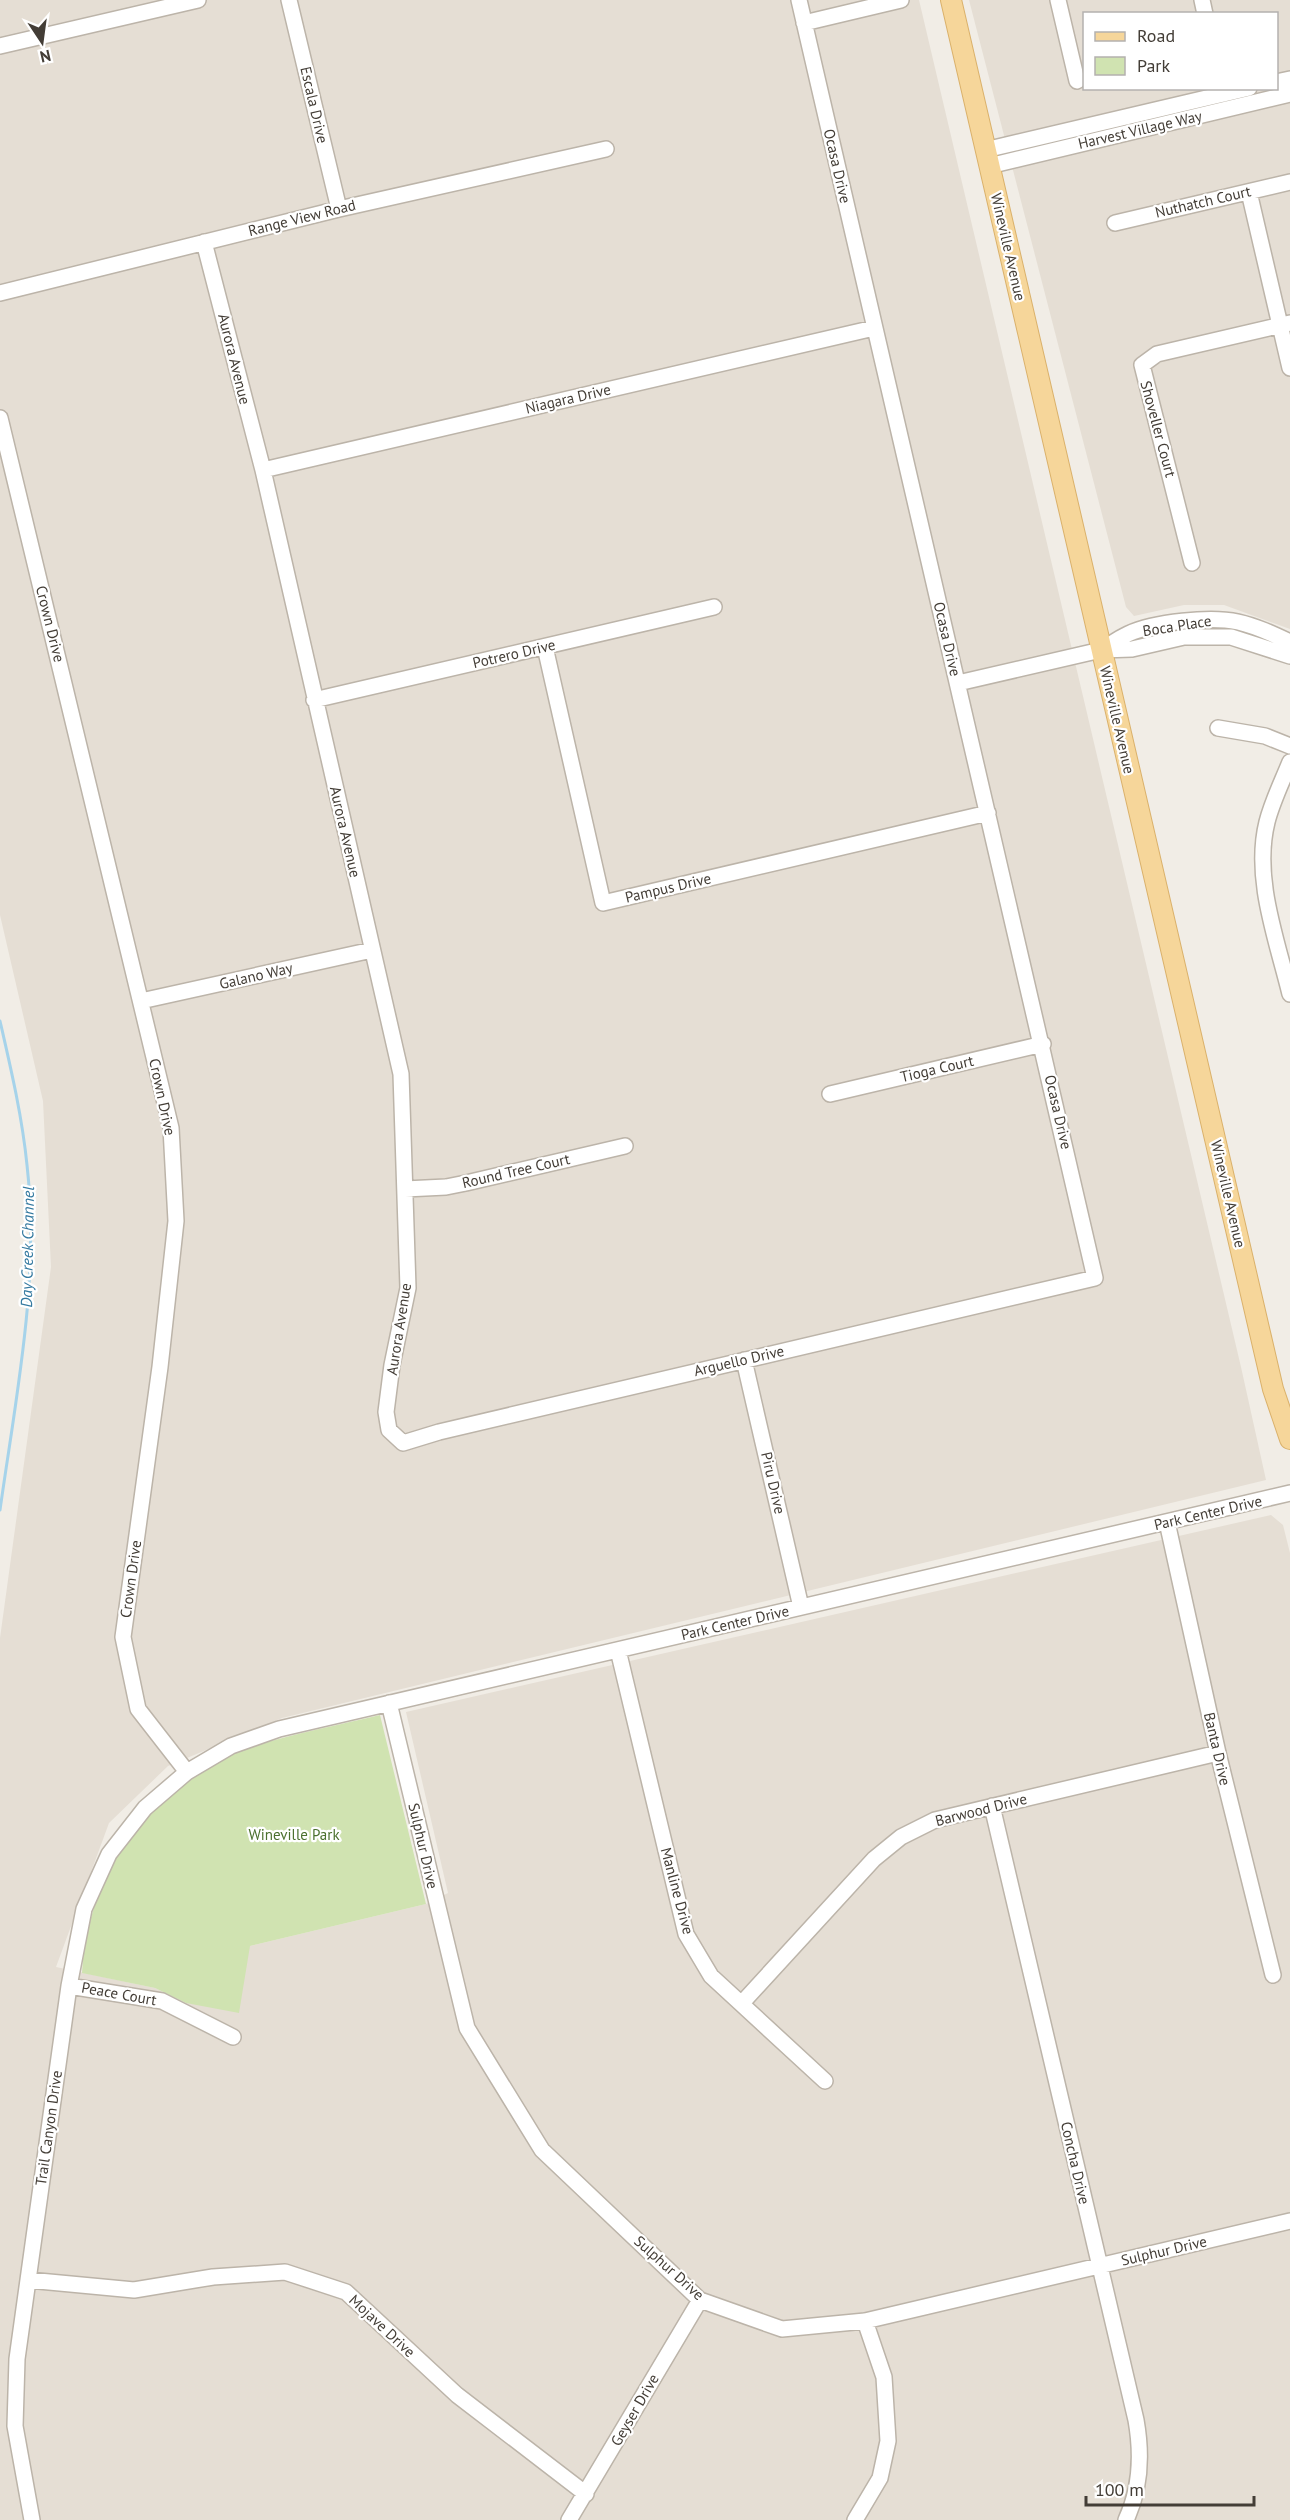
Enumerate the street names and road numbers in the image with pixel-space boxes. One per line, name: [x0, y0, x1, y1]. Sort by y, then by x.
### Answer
street label: Escala Drive: [296, 65, 333, 145]
street label: Harvest Village Way: [1076, 106, 1204, 153]
street label: Ocasa Drive: [820, 127, 855, 205]
street label: Nuthatch Court: [1153, 181, 1253, 222]
street label: Wineville Avenue: [987, 191, 1030, 303]
street label: Range View Road: [246, 195, 358, 240]
street label: Aurora Avenue: [214, 311, 255, 406]
street label: Niagara Drive: [523, 379, 613, 418]
street label: Shoveller Court: [1136, 379, 1180, 479]
street label: Crown Drive: [32, 584, 69, 664]
street label: Ocasa Drive: [930, 600, 965, 678]
street label: Boca Place: [1141, 611, 1213, 640]
street label: Potrero Drive: [471, 635, 557, 672]
street label: Wineville Avenue: [1096, 664, 1139, 776]
street label: Aurora Avenue: [326, 784, 365, 879]
street label: Pampus Drive: [623, 868, 713, 907]
street label: Galano Way: [217, 958, 294, 993]
street label: Tioga Court: [898, 1051, 975, 1086]
street label: Crown Drive: [145, 1057, 180, 1137]
street label: Ocasa Drive: [1041, 1073, 1076, 1151]
street label: Wineville Avenue: [1207, 1138, 1250, 1250]
street label: Round Tree Court: [460, 1149, 572, 1192]
street label: Aurora Avenue: [382, 1282, 415, 1376]
street label: Arguello Drive: [692, 1341, 786, 1380]
street label: Piru Drive: [757, 1450, 790, 1516]
street label: Park Center Drive: [1152, 1491, 1264, 1534]
street label: Crown Drive: [116, 1539, 145, 1619]
street label: Park Center Drive: [679, 1601, 791, 1644]
street label: Banta Drive: [1200, 1710, 1235, 1787]
street label: Barwood Drive: [933, 1789, 1029, 1830]
street label: Sulphur Drive: [404, 1801, 443, 1891]
street label: Manline Drive: [657, 1845, 698, 1936]
street label: Peace Court: [80, 1978, 158, 2009]
street label: Trail Canyon Drive: [31, 2069, 66, 2187]
street label: Concha Drive: [1057, 2120, 1094, 2206]
street label: Sulphur Drive: [630, 2231, 708, 2304]
street label: Sulphur Drive: [1119, 2231, 1209, 2270]
street label: Mojave Drive: [345, 2290, 419, 2361]
street label: Geyser Drive: [606, 2370, 663, 2449]

